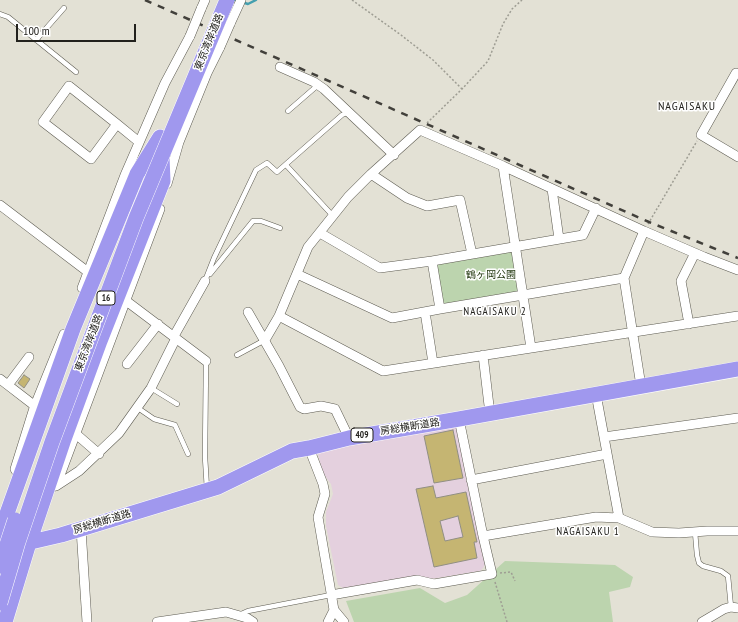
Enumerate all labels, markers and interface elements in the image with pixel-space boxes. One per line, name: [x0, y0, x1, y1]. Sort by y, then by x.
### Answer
street label: 東京湾岸道路: [192, 12, 226, 72]
scale bar: [18, 16, 138, 42]
text: 100 m: [23, 23, 50, 38]
district label: NAGAISAKU: [658, 100, 716, 114]
park label: 鶴ヶ岡公園: [466, 269, 516, 281]
road number: 16: [97, 291, 115, 305]
district label: NAGAISAKU 2: [463, 305, 527, 319]
street label: 東京湾岸道路: [73, 313, 105, 373]
street label: 房総横断道路: [379, 416, 441, 438]
road number: 409: [351, 428, 373, 442]
street label: 房総横断道路: [72, 507, 132, 537]
district label: NAGAISAKU 1: [556, 525, 620, 539]

